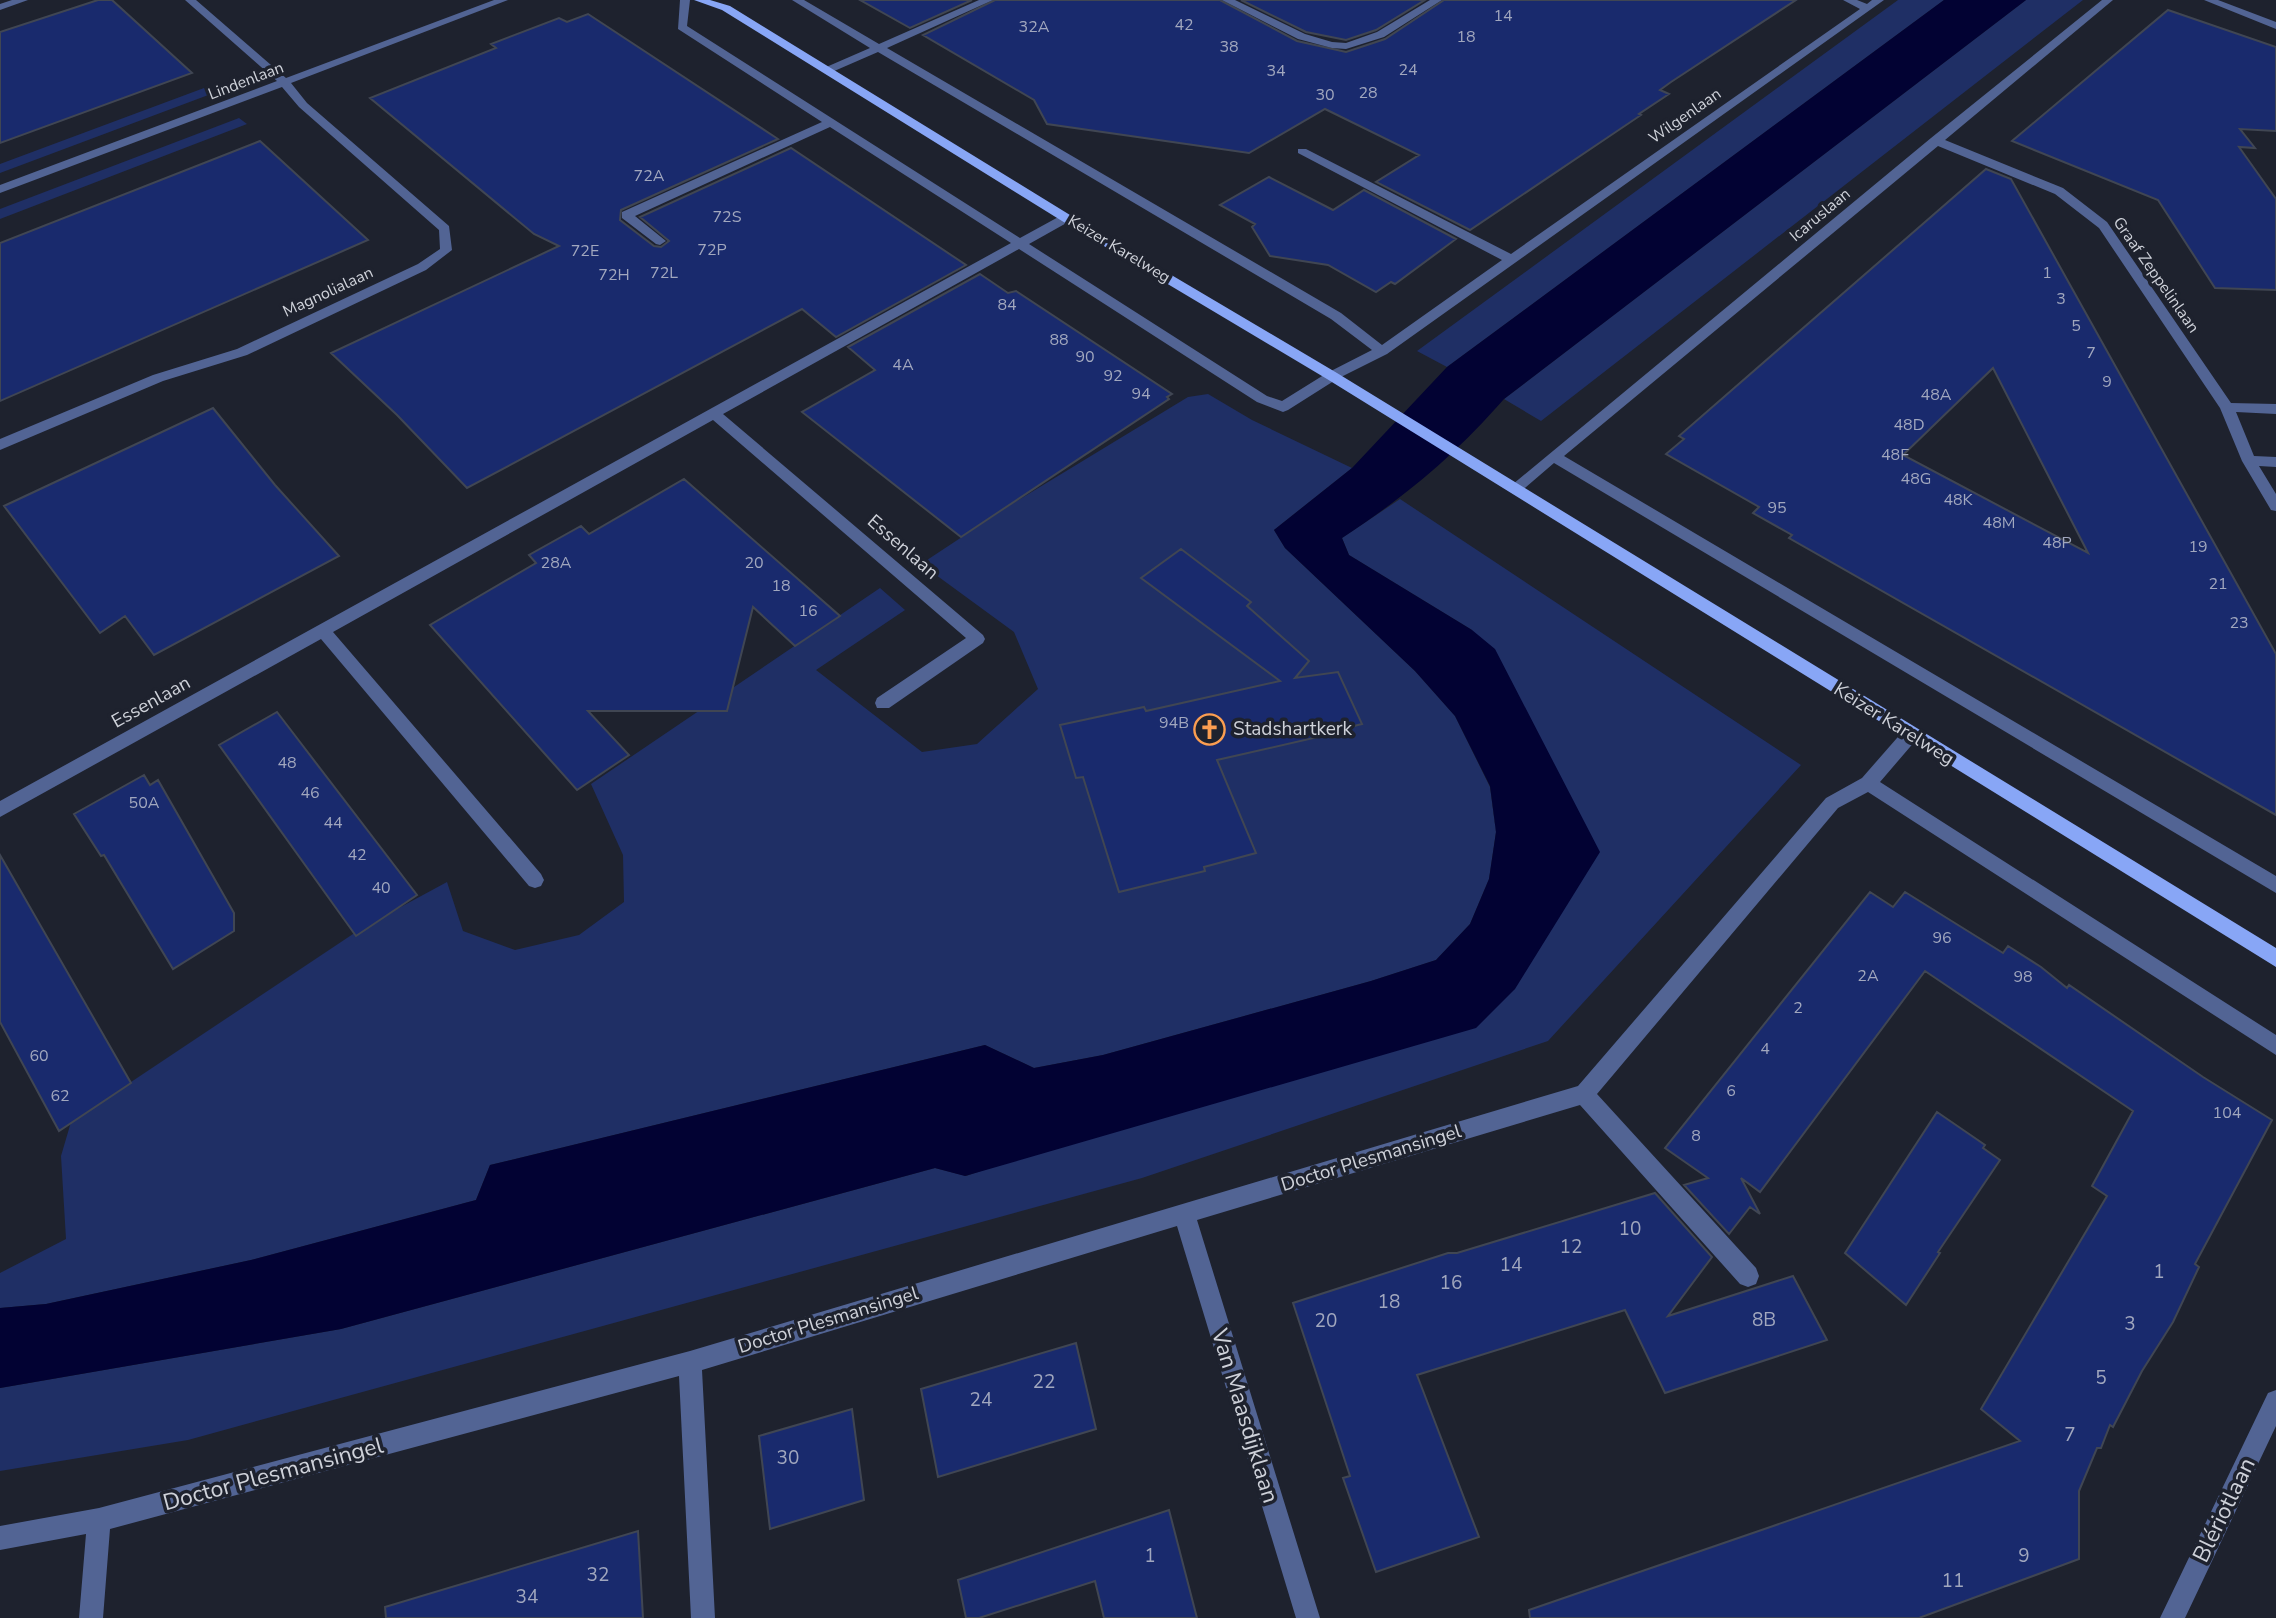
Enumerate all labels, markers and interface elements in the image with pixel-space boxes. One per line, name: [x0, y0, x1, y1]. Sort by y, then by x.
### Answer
house number: 14: [1493, 5, 1513, 27]
house number: 42: [1174, 14, 1194, 36]
house number: 32A: [1019, 16, 1050, 38]
house number: 18: [1456, 26, 1476, 48]
house number: 38: [1219, 36, 1239, 58]
street label: Lindenlaan: [205, 57, 287, 105]
house number: 24: [1398, 59, 1418, 81]
house number: 34: [1266, 60, 1286, 82]
house number: 28: [1358, 82, 1378, 104]
street label: Wilgenlaan: [1644, 83, 1726, 149]
house number: 30: [1315, 84, 1335, 106]
house number: 72A: [634, 165, 665, 187]
street label: Icaruslaan: [1785, 183, 1855, 247]
house number: 72S: [712, 206, 742, 228]
street label: Keizer Karelweg: [1064, 210, 1174, 288]
street label: Graaf Zeppelinlaan: [2108, 213, 2204, 337]
house number: 72P: [697, 239, 727, 261]
house number: 72E: [571, 240, 599, 262]
street label: Magnolialaan: [279, 261, 377, 323]
house number: 72L: [650, 262, 678, 284]
house number: 1: [2042, 262, 2052, 284]
house number: 72H: [598, 264, 630, 286]
house number: 3: [2056, 288, 2066, 310]
house number: 84: [997, 294, 1017, 316]
house number: 5: [2071, 315, 2081, 337]
house number: 88: [1049, 329, 1069, 351]
house number: 7: [2086, 342, 2096, 364]
house number: 90: [1075, 346, 1095, 368]
house number: 4A: [892, 354, 914, 376]
house number: 92: [1103, 365, 1123, 387]
house number: 9: [2102, 371, 2112, 393]
house number: 94: [1131, 383, 1151, 405]
house number: 48A: [1921, 384, 1952, 406]
house number: 48D: [1893, 414, 1925, 436]
house number: 48F: [1881, 444, 1909, 466]
house number: 48G: [1901, 468, 1931, 490]
house number: 48K: [1943, 489, 1974, 511]
house number: 95: [1767, 497, 1787, 519]
street label: Essenlaan: [862, 509, 944, 585]
house number: 48M: [1983, 512, 2015, 534]
house number: 48P: [2042, 532, 2072, 554]
house number: 19: [2188, 536, 2208, 558]
house number: 28A: [541, 552, 572, 574]
house number: 20: [744, 552, 764, 574]
house number: 21: [2208, 573, 2228, 595]
house number: 18: [771, 575, 791, 597]
house number: 16: [798, 600, 818, 622]
house number: 23: [2229, 612, 2249, 634]
street label: Essenlaan: [107, 670, 195, 734]
street label: Keizer Karelweg: [1829, 676, 1959, 772]
house number: 94B: [1159, 712, 1189, 734]
church icon: Stadshartkerk: [1193, 712, 1227, 746]
place label: Stadshartkerk: [1233, 716, 1353, 742]
house number: 48: [277, 752, 297, 774]
house number: 46: [300, 782, 320, 804]
house number: 50A: [129, 792, 160, 814]
house number: 44: [323, 812, 343, 834]
house number: 42: [347, 844, 367, 866]
house number: 40: [371, 877, 391, 899]
house number: 96: [1932, 927, 1952, 949]
house number: 2A: [1857, 965, 1879, 987]
house number: 98: [2013, 966, 2033, 988]
house number: 2: [1793, 997, 1803, 1019]
house number: 4: [1760, 1038, 1770, 1060]
house number: 60: [29, 1045, 49, 1067]
house number: 6: [1726, 1080, 1736, 1102]
house number: 62: [50, 1085, 70, 1107]
house number: 104: [2213, 1102, 2242, 1124]
street label: Doctor Plesmansingel: [1278, 1118, 1465, 1198]
house number: 8: [1691, 1125, 1701, 1147]
house number: 10: [1619, 1216, 1641, 1242]
house number: 12: [1560, 1234, 1582, 1260]
house number: 14: [1500, 1252, 1522, 1278]
house number: 1: [2153, 1259, 2165, 1285]
house number: 16: [1440, 1270, 1462, 1296]
street label: Doctor Plesmansingel: [735, 1280, 922, 1360]
house number: 18: [1378, 1289, 1400, 1315]
house number: 8B: [1752, 1307, 1776, 1333]
house number: 20: [1315, 1308, 1337, 1334]
house number: 3: [2124, 1311, 2136, 1337]
street label: Van Maasdijklaan: [1203, 1324, 1286, 1507]
house number: 5: [2095, 1365, 2107, 1391]
house number: 22: [1033, 1369, 1055, 1395]
house number: 24: [970, 1387, 992, 1413]
house number: 7: [2064, 1422, 2076, 1448]
street label: Doctor Plesmansingel: [159, 1430, 387, 1518]
house number: 30: [777, 1445, 799, 1471]
street label: Blériotlaan: [2185, 1452, 2263, 1568]
house number: 1: [1144, 1543, 1156, 1569]
house number: 9: [2018, 1543, 2030, 1569]
house number: 32: [587, 1562, 609, 1588]
house number: 11: [1942, 1568, 1964, 1594]
house number: 34: [516, 1584, 538, 1610]

